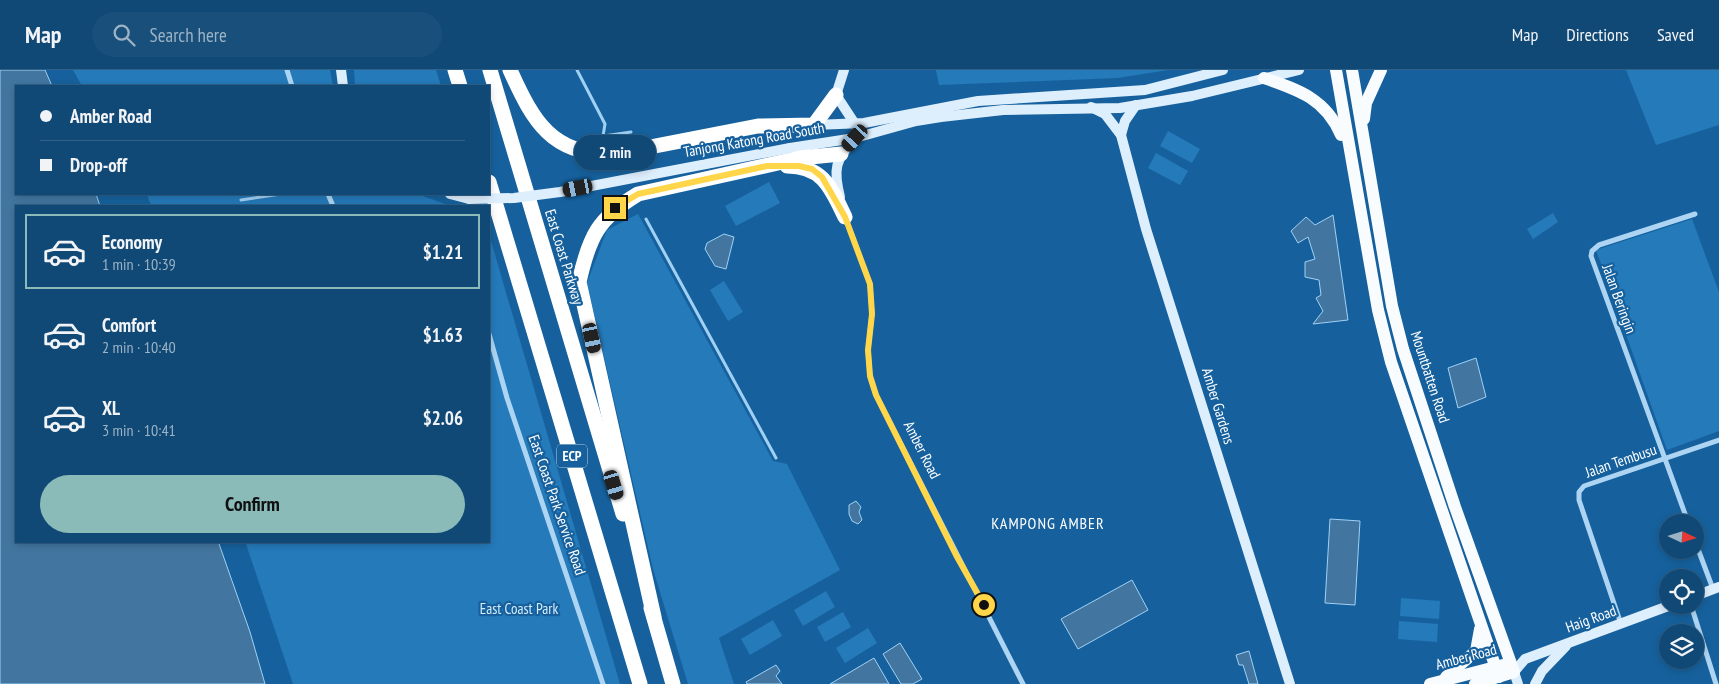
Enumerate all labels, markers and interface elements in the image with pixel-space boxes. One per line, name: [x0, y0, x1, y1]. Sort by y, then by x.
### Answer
search box: [92, 12, 442, 57]
text: Map: [25, 19, 62, 50]
icon: search: [110, 21, 138, 49]
text: Search here: [150, 23, 227, 47]
text: Map: [1512, 23, 1538, 46]
text: Directions: [1566, 23, 1629, 46]
text: Saved: [1657, 23, 1694, 46]
text: Amber Road: [70, 104, 152, 128]
street label: Tanjong Katong Road South: [682, 118, 826, 161]
car: [839, 122, 870, 154]
callout: 2 min: [574, 136, 656, 170]
text: 2 min: [599, 142, 631, 162]
text: Drop-off: [70, 153, 127, 177]
car: [561, 178, 594, 198]
route end: [604, 197, 626, 219]
street label: East Coast Parkway: [541, 207, 588, 307]
icon: car: [42, 229, 87, 274]
text: Economy: [102, 230, 162, 254]
text: $1.21: [423, 240, 463, 264]
text: 1 min · 10:39: [102, 254, 176, 274]
street label: Jalan Beringin: [1598, 261, 1641, 336]
icon: car: [42, 312, 87, 357]
text: Comfort: [102, 313, 156, 337]
car: [581, 322, 602, 354]
text: $1.63: [423, 323, 463, 347]
street label: Mountbatten Road: [1407, 329, 1454, 425]
text: 2 min · 10:40: [102, 337, 176, 357]
street label: Amber Gardens: [1198, 365, 1239, 446]
icon: car: [42, 395, 87, 440]
text: XL: [102, 396, 120, 420]
text: $2.06: [423, 406, 463, 430]
street label: Amber Road: [900, 418, 945, 482]
text: 3 min · 10:41: [102, 420, 176, 440]
street label: East Coast Park Service Road: [525, 432, 590, 577]
street label: Jalan Tembusu: [1582, 439, 1659, 482]
road number: ECP: [557, 444, 587, 468]
car: [602, 468, 625, 502]
button: Confirm: [40, 475, 465, 533]
district label: KAMPONG AMBER: [991, 513, 1105, 533]
north arrow: [1659, 514, 1704, 559]
map controls: [1659, 514, 1704, 669]
button: locate: [1659, 569, 1704, 614]
route start: [973, 594, 995, 616]
park label: East Coast Park: [480, 599, 558, 618]
street label: Haig Road: [1563, 601, 1619, 636]
button: layers: [1659, 624, 1704, 669]
street label: Amber Road: [1433, 639, 1498, 674]

